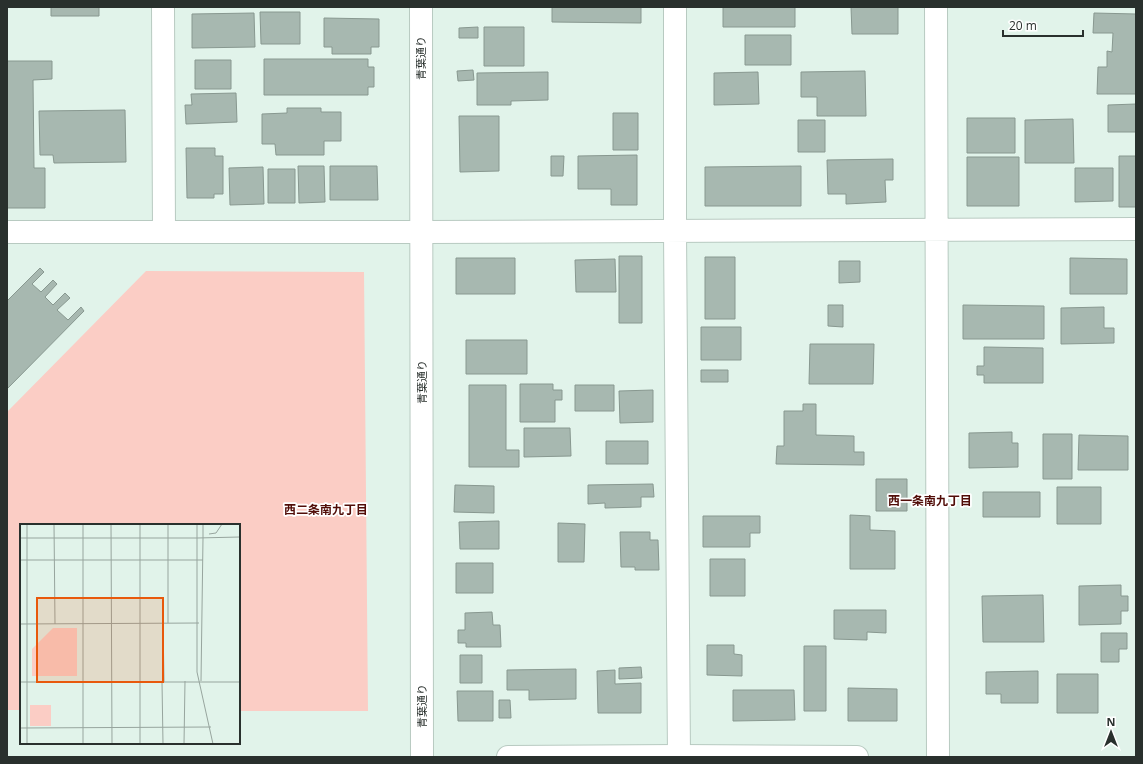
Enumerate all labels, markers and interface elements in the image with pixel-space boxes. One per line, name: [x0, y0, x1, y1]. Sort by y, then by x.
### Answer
scale bar: [1003, 12, 1083, 38]
text: 20 m: [1009, 17, 1037, 34]
street label: 青葉通り: [413, 36, 428, 80]
street label: 青葉通り: [414, 360, 429, 404]
district label: 西一条南九丁目: [888, 492, 972, 509]
district label: 西二条南九丁目: [284, 501, 368, 518]
inset map: [20, 524, 240, 744]
street label: 青葉通り: [414, 684, 429, 728]
north arrow: [1091, 712, 1131, 752]
text: N: [1107, 714, 1115, 729]

